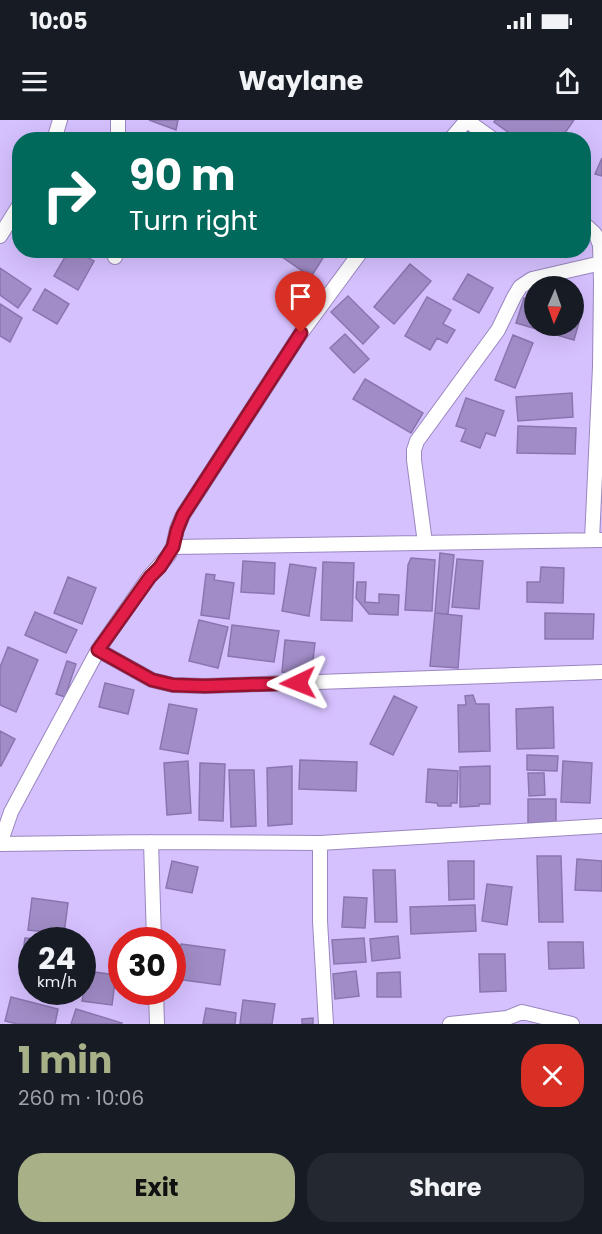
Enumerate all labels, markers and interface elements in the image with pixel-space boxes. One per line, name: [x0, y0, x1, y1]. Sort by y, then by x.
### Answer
text: 10:05: [30, 6, 88, 37]
text: Waylane: [239, 62, 363, 99]
icon: menu: [18, 65, 51, 98]
icon: share: [551, 65, 584, 98]
text: 90 m: [129, 146, 236, 205]
icon: right: [30, 156, 108, 234]
text: Turn right: [129, 202, 258, 239]
pin: [275, 271, 326, 333]
north arrow: [524, 276, 584, 336]
map controls: [524, 276, 584, 336]
icon: arrive: [284, 280, 317, 313]
position arrow: [266, 651, 330, 715]
speed limit sign: 30: [108, 927, 186, 1005]
text: 24: [38, 937, 76, 980]
text: km/h: [37, 971, 77, 992]
text: 1 min: [18, 1035, 112, 1086]
button: close: [521, 1044, 584, 1107]
text: 260 m · 10:06: [18, 1084, 144, 1112]
button: Exit: [18, 1153, 295, 1222]
button: Share: [307, 1153, 584, 1222]

